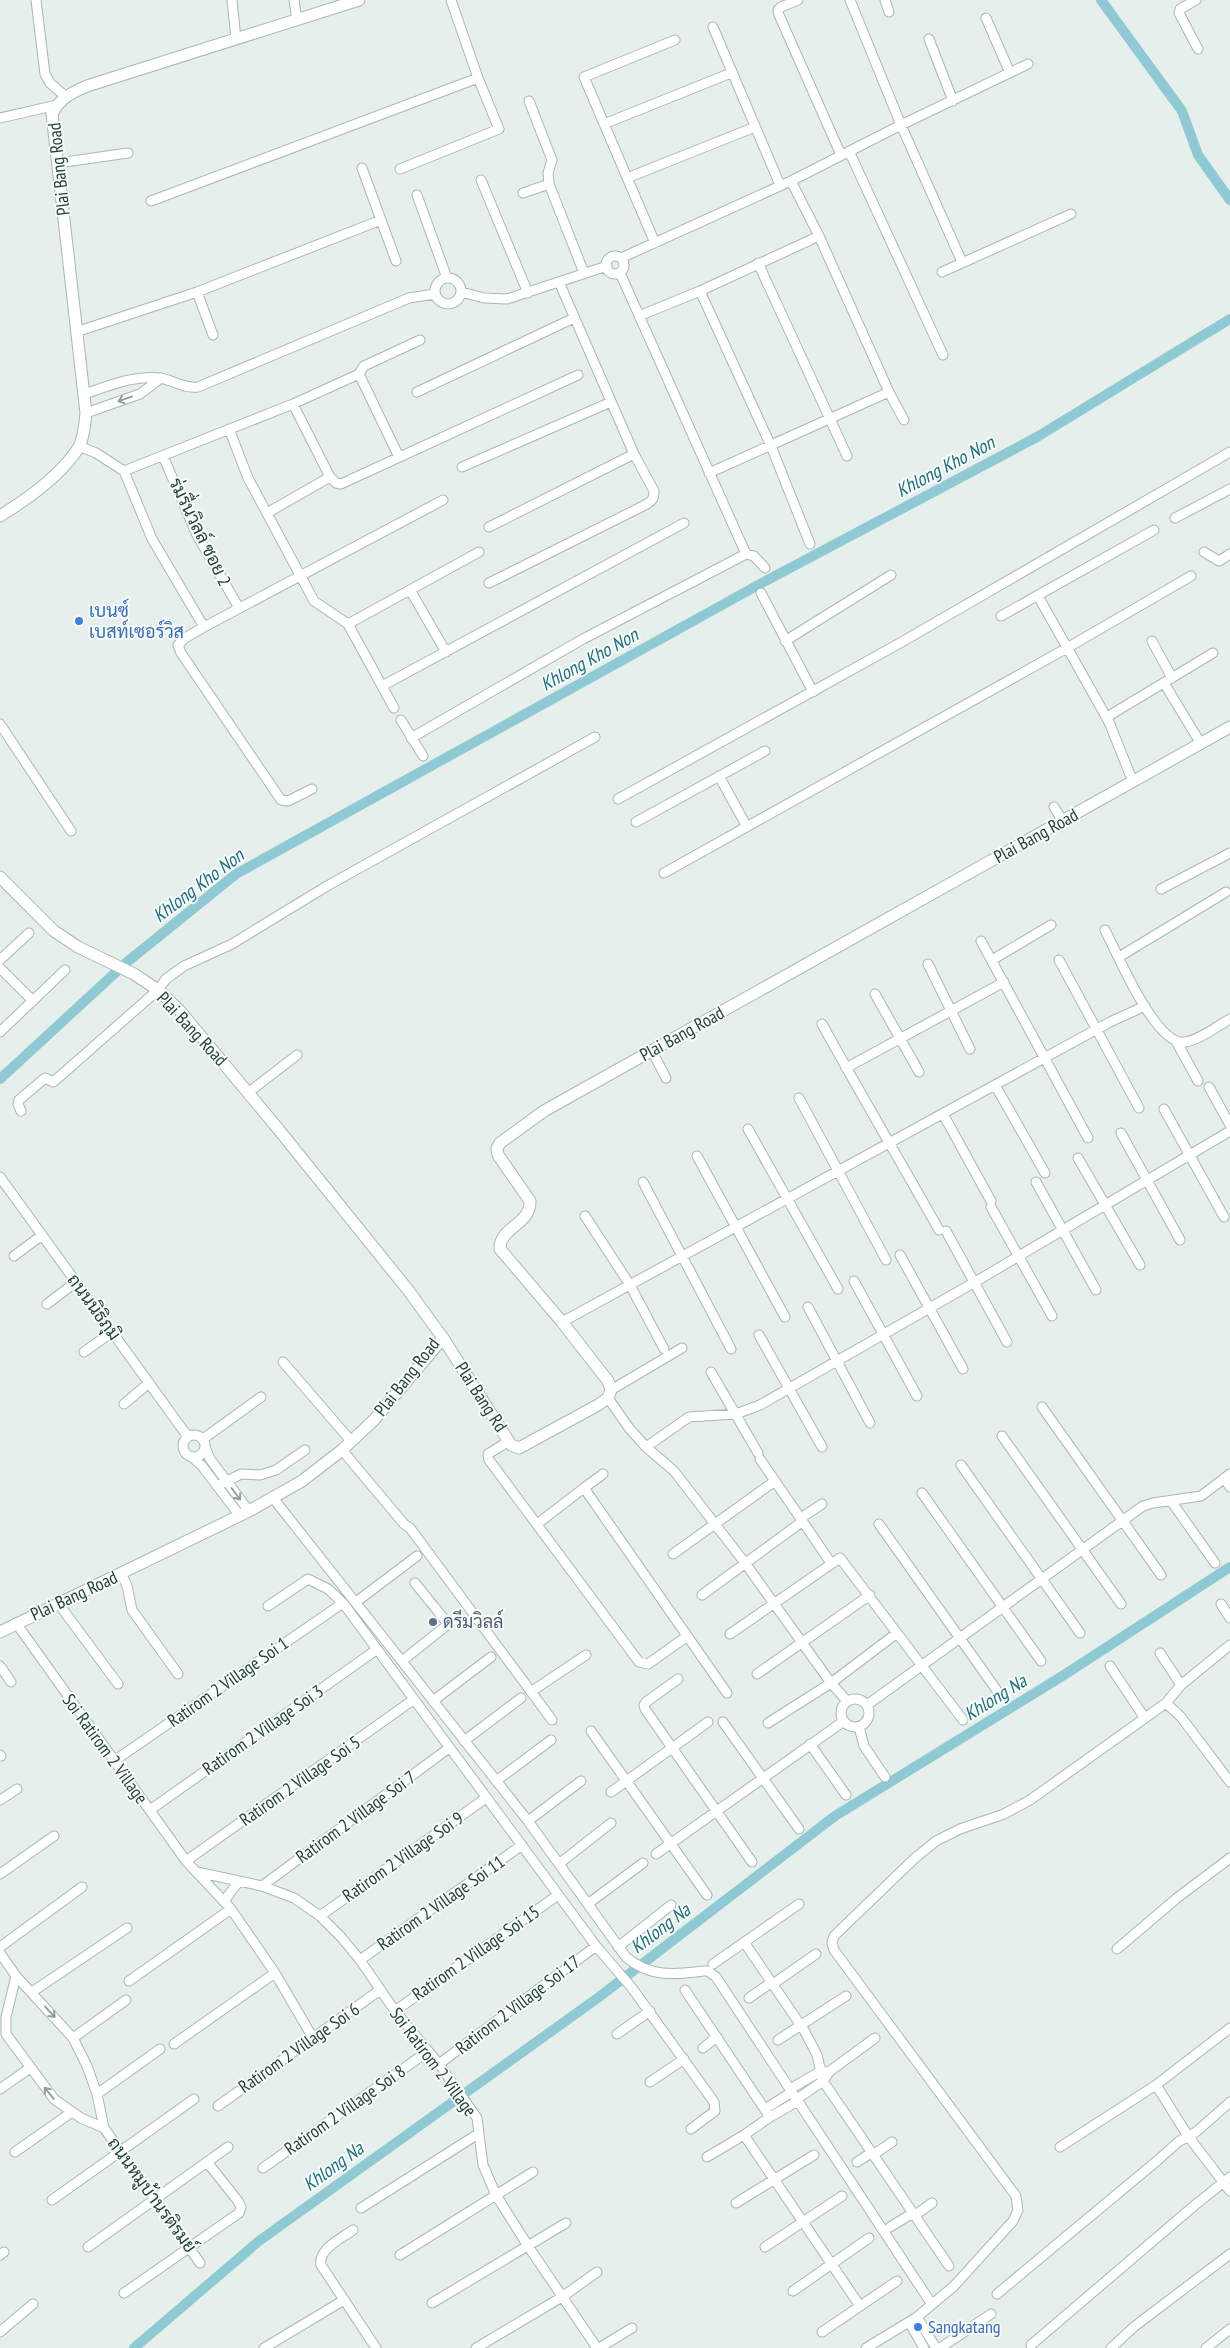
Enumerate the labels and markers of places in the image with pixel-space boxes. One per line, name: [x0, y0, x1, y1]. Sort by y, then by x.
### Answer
place label: เบนซ์ เบสท์เซอร์วิส: [89, 598, 184, 643]
marker: เบนซ์ เบสท์เซอร์วิส: [73, 615, 85, 627]
place label: ดรีมวิลล์: [443, 1609, 504, 1633]
marker: ดรีมวิลล์: [427, 1616, 439, 1628]
place label: Sangkatang: [928, 2315, 1001, 2338]
marker: Sangkatang: [912, 2321, 924, 2333]

